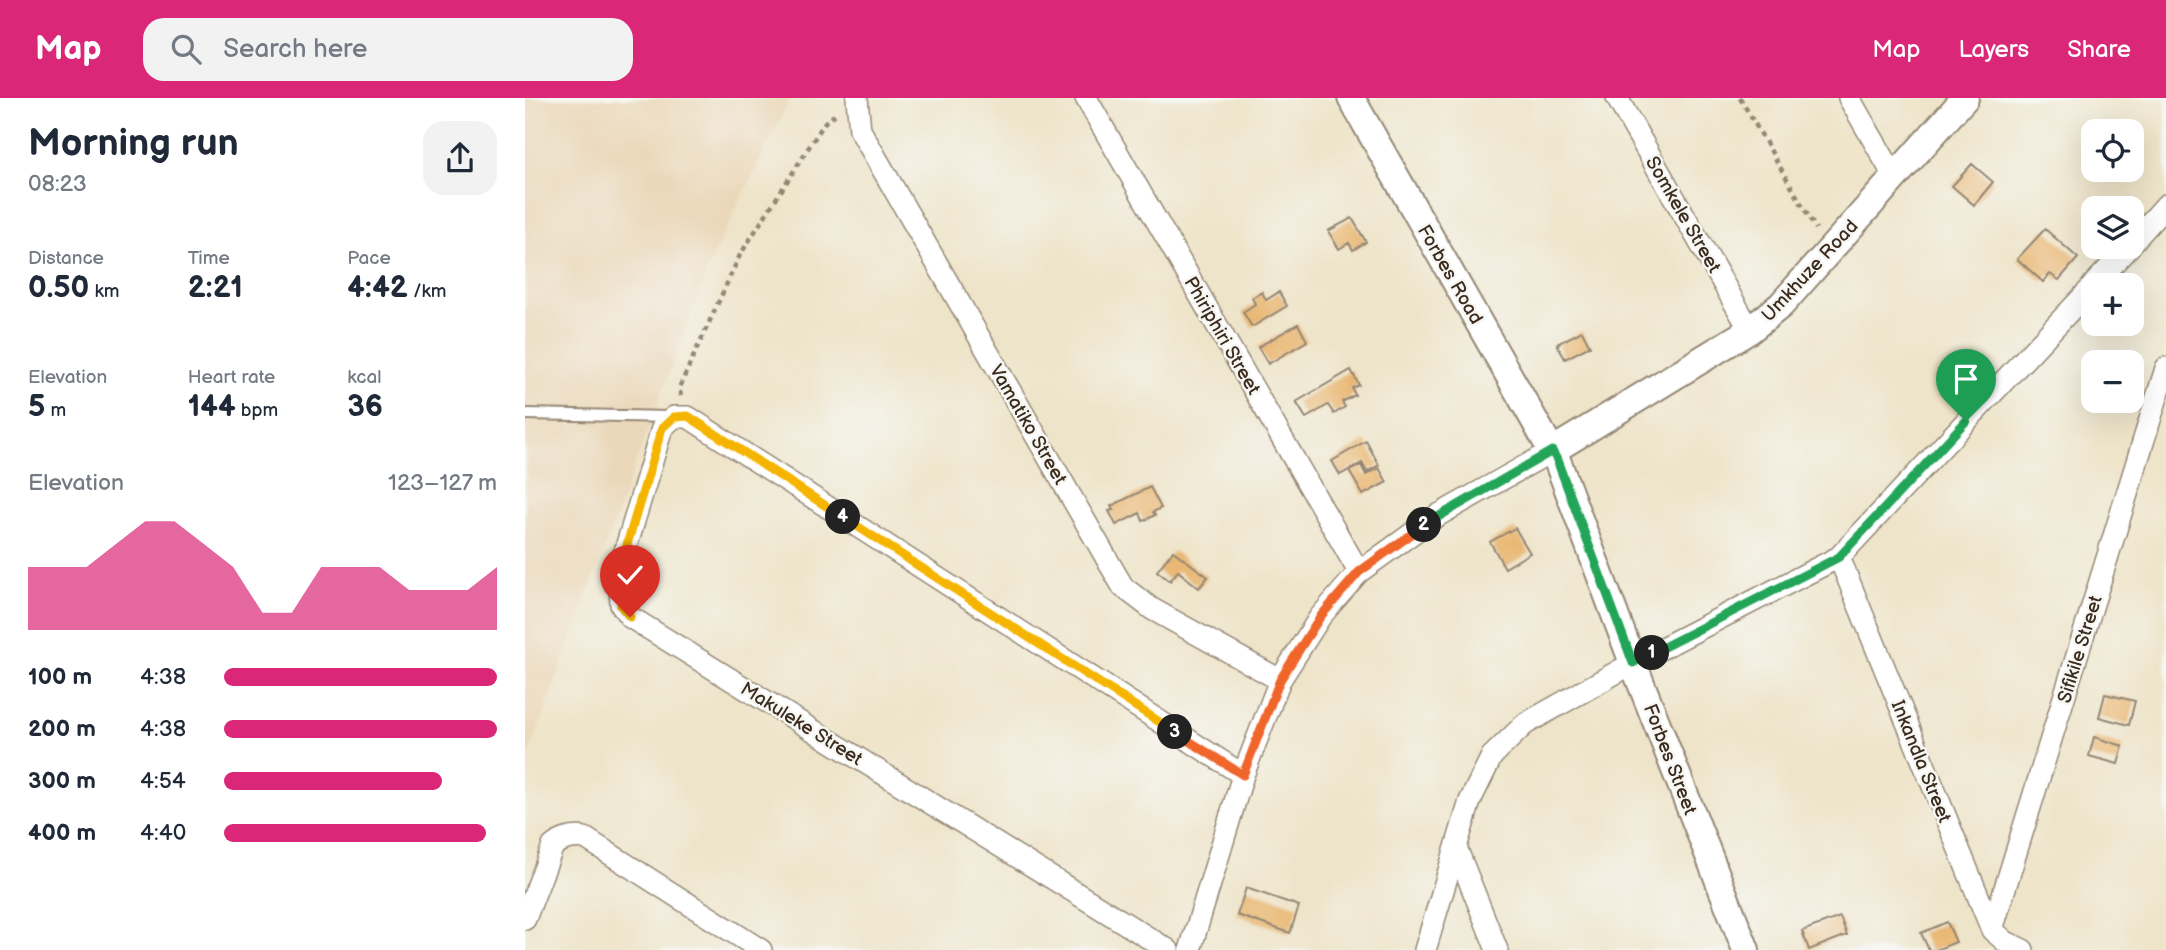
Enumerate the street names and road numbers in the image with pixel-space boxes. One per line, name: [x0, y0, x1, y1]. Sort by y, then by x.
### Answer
street label: Somkele Street: [1640, 152, 1725, 277]
street label: Umkhuze Road: [1757, 215, 1863, 327]
street label: Forbes Road: [1412, 221, 1487, 329]
street label: Phiriphiri Street: [1179, 273, 1265, 399]
street label: Vamatiko Street: [984, 361, 1071, 489]
street label: Sifikile Street: [2053, 593, 2108, 706]
street label: Makuleke Street: [736, 678, 867, 771]
street label: Inkandla Street: [1886, 697, 1956, 826]
street label: Forbes Street: [1638, 701, 1701, 818]

